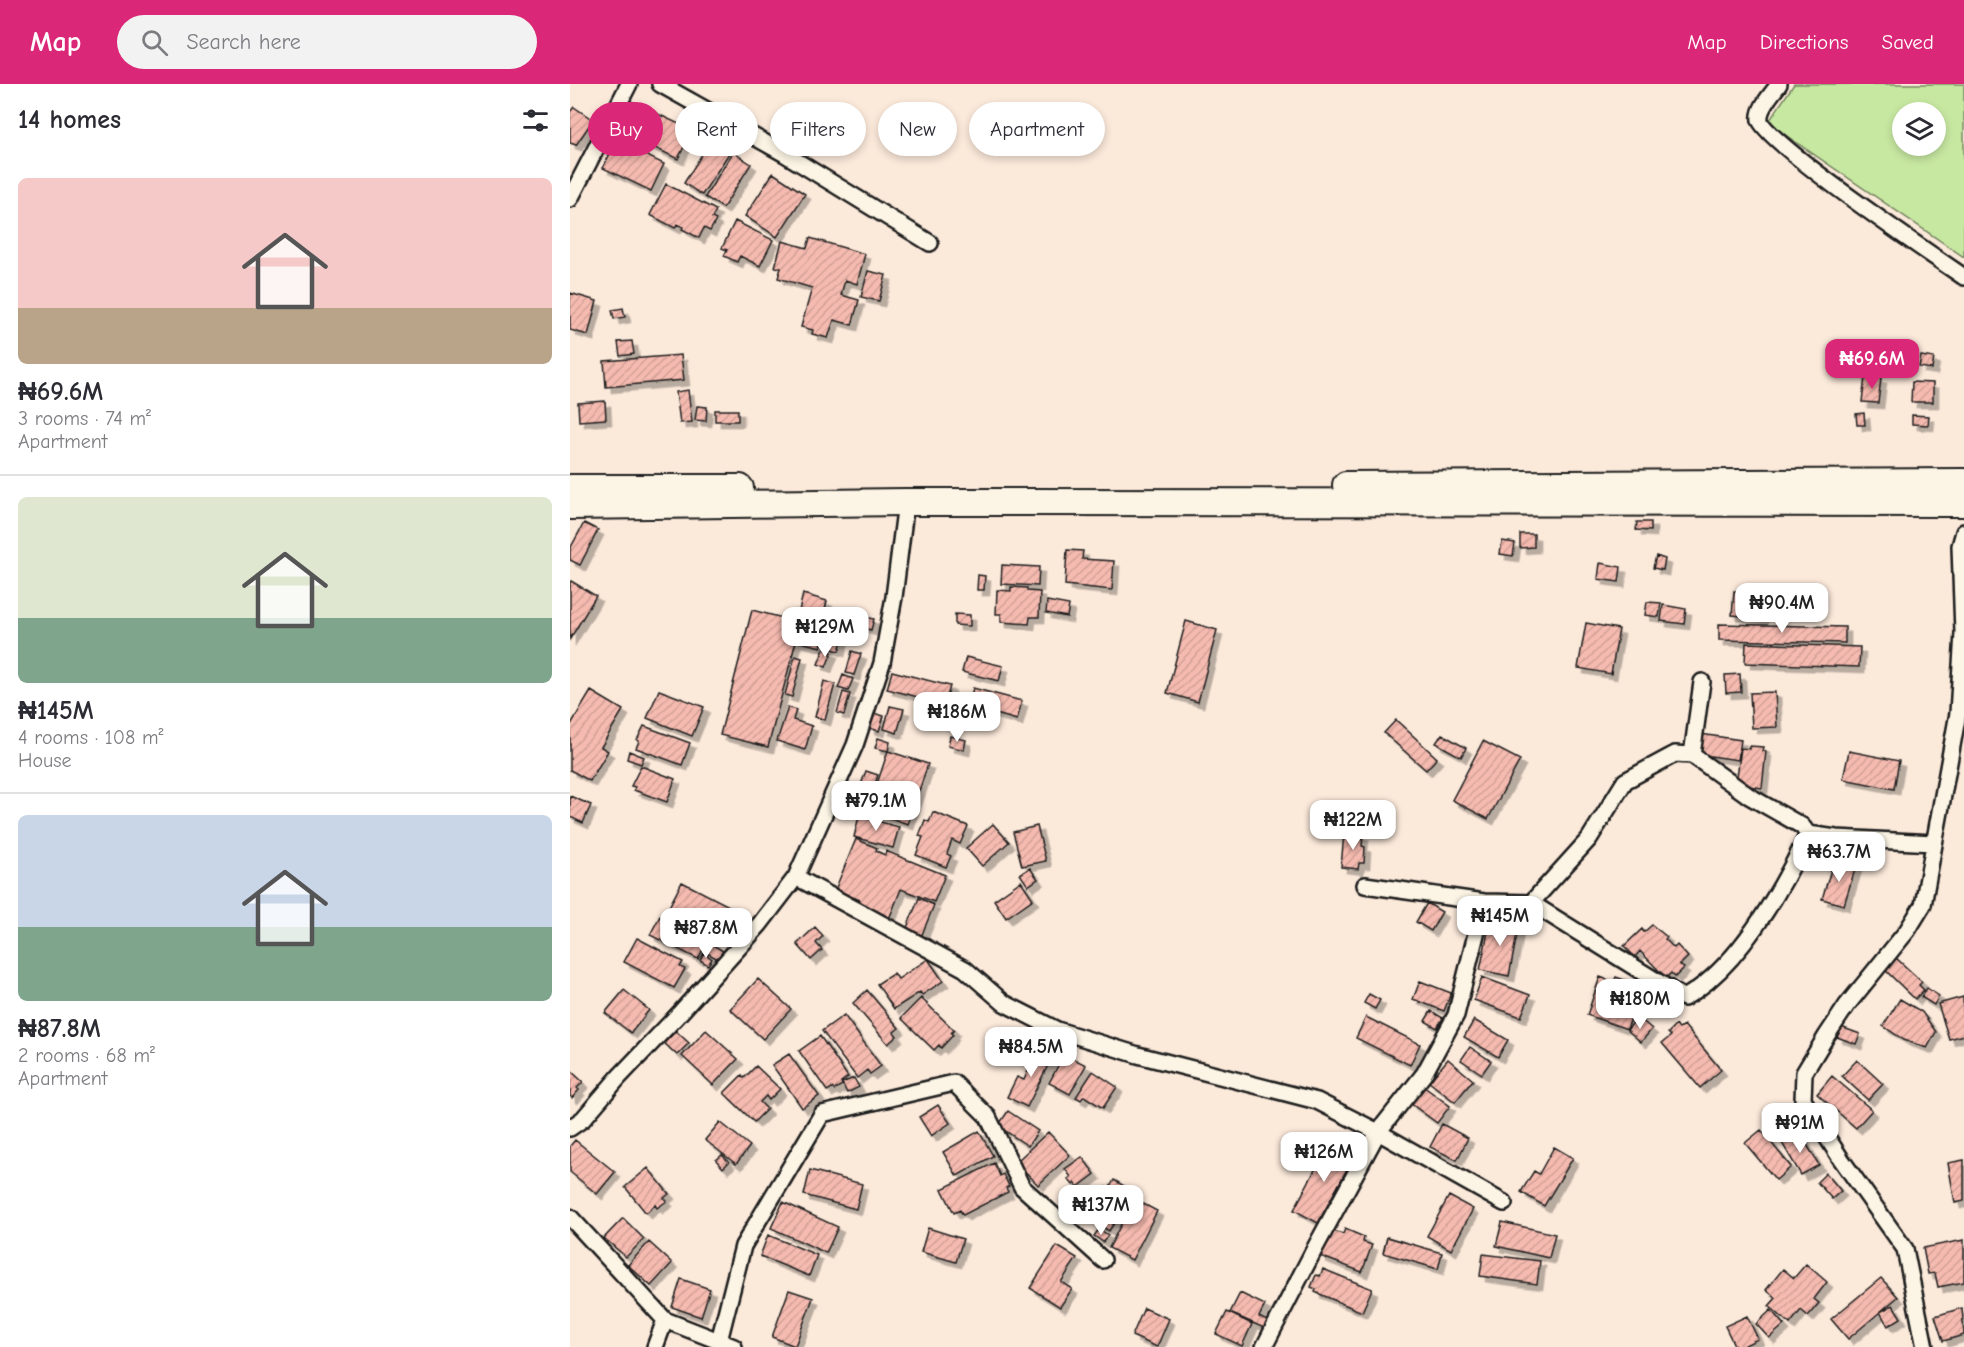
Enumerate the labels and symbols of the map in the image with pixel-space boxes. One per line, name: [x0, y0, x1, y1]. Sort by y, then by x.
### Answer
pin: ₦69.6M: [1823, 339, 1921, 390]
pin: ₦90.4M: [1733, 583, 1831, 634]
pin: ₦129M: [783, 607, 867, 658]
pin: ₦186M: [915, 692, 999, 743]
pin: ₦79.1M: [827, 781, 925, 832]
pin: ₦122M: [1311, 800, 1395, 851]
pin: ₦63.7M: [1790, 832, 1888, 883]
pin: ₦145M: [1458, 896, 1542, 947]
pin: ₦87.8M: [657, 908, 755, 959]
pin: ₦180M: [1598, 979, 1682, 1030]
pin: ₦84.5M: [982, 1027, 1080, 1078]
pin: ₦91M: [1764, 1103, 1836, 1154]
pin: ₦126M: [1282, 1132, 1366, 1183]
pin: ₦137M: [1059, 1185, 1143, 1236]

